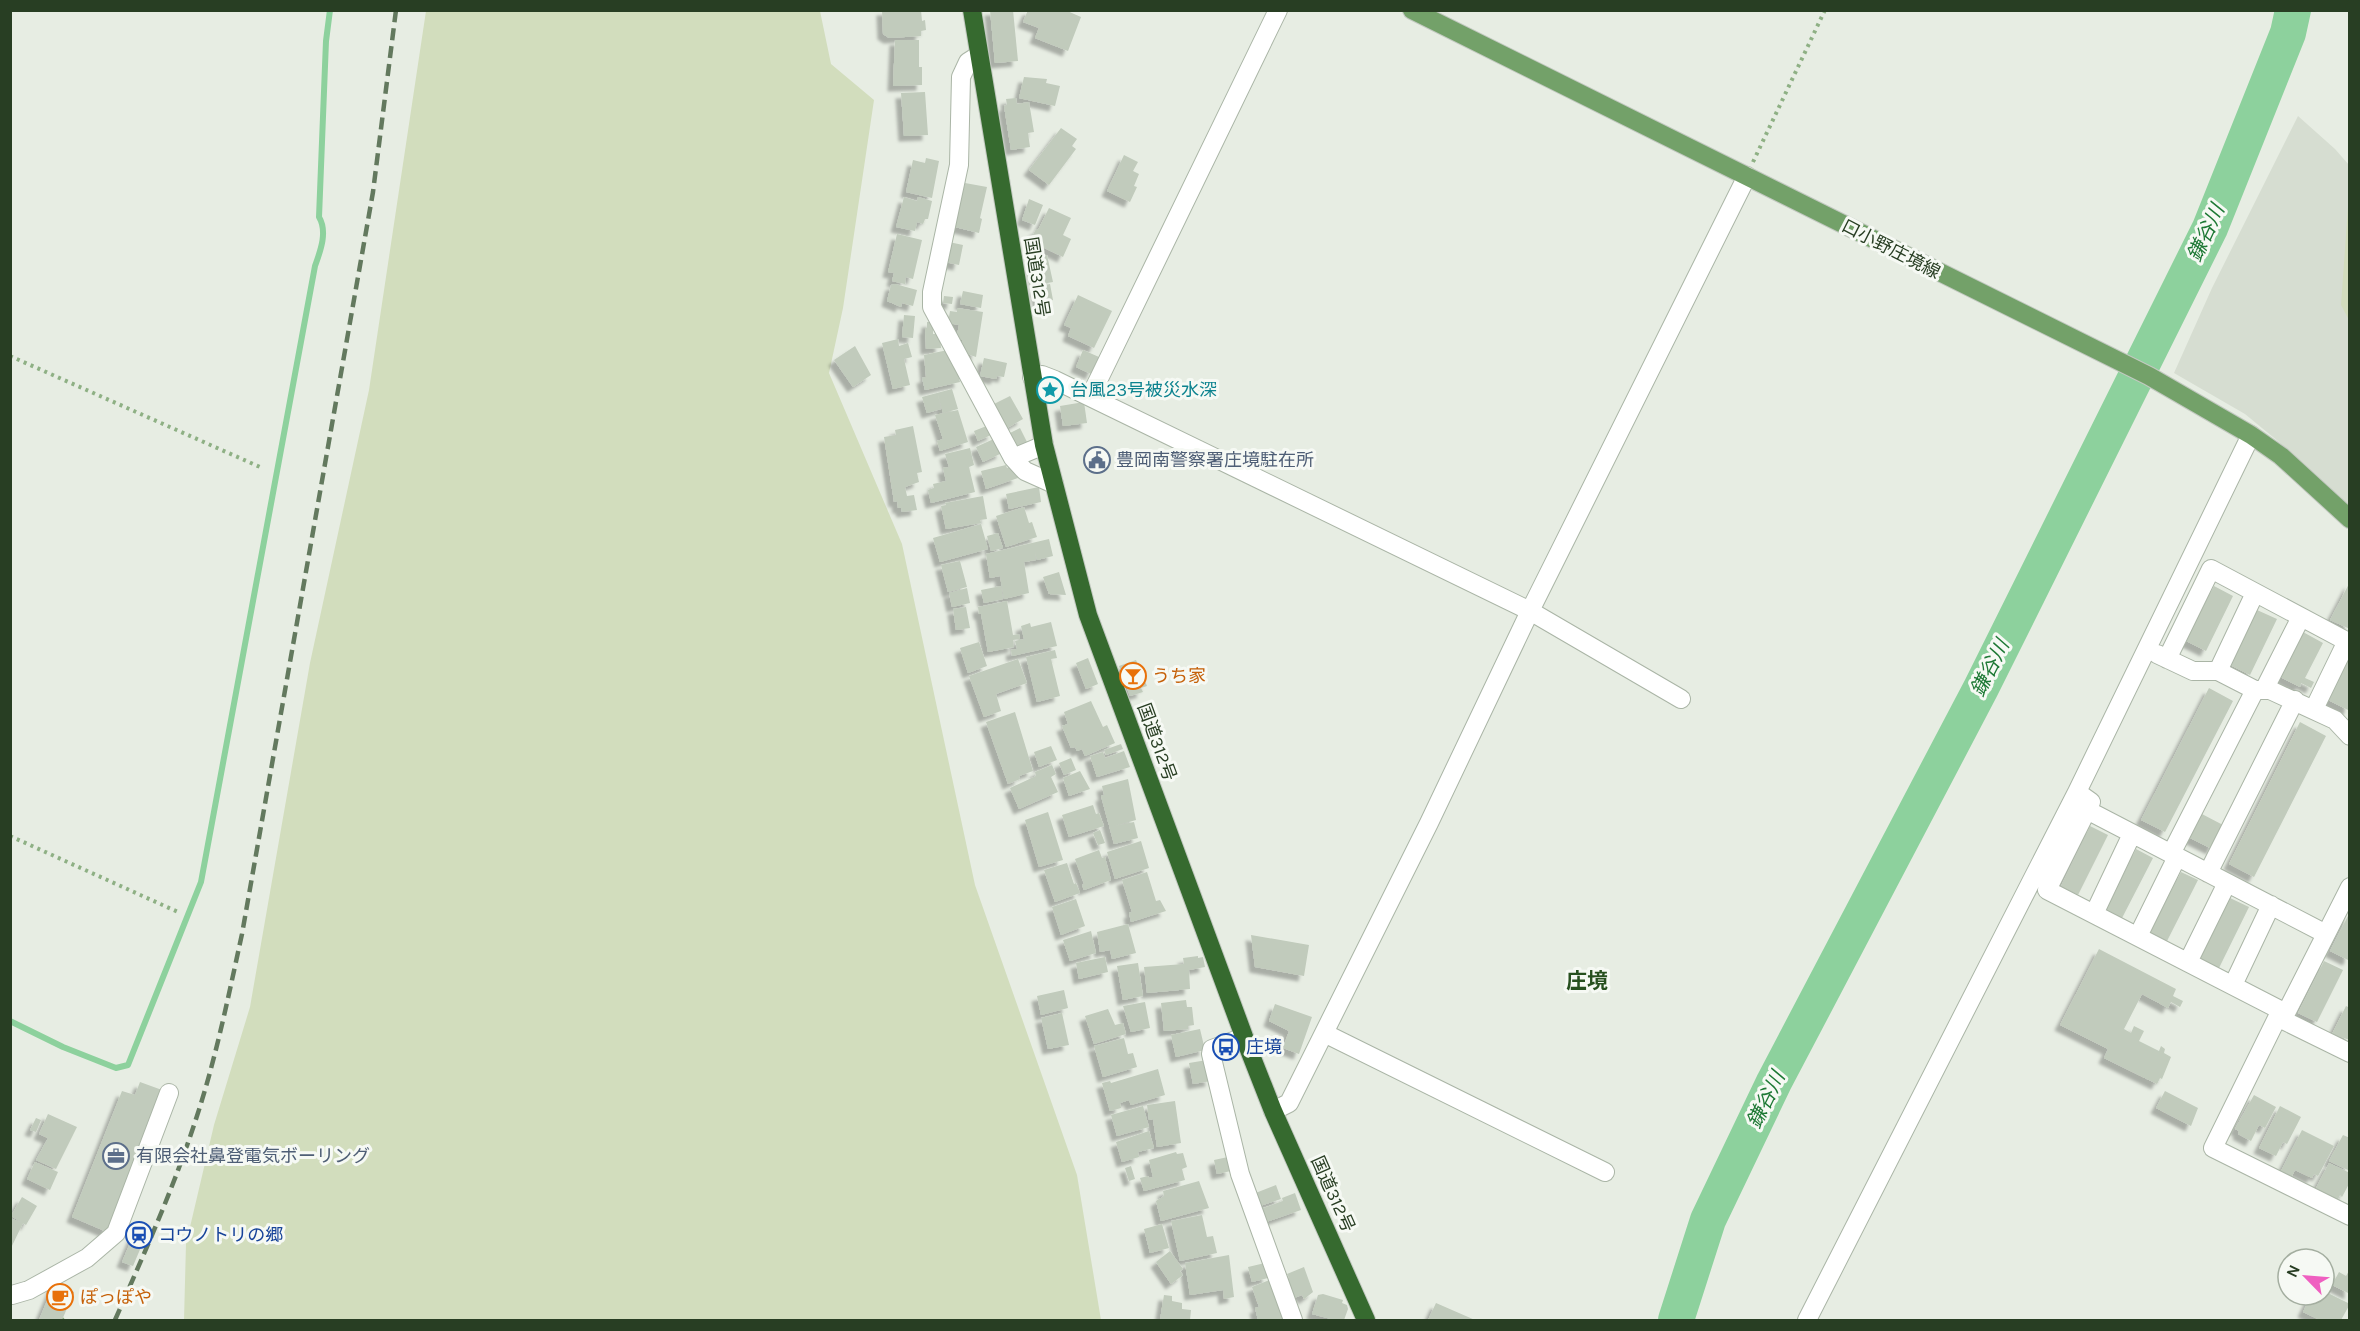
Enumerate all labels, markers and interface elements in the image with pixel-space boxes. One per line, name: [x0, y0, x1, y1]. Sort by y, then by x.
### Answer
water label: 鎌谷川: [2183, 199, 2230, 265]
street label: 口小野庄境線: [1838, 215, 1944, 283]
street label: 国道312号: [1020, 235, 1054, 319]
place icon: 台風23号被災水深: [1035, 375, 1065, 405]
place label: 台風23号被災水深: [1070, 379, 1217, 401]
public building icon: 豊岡南警察署庄境駐在所: [1082, 445, 1112, 475]
place label: 豊岡南警察署庄境駐在所: [1116, 449, 1314, 471]
water label: 鎌谷川: [1966, 634, 2015, 700]
bar icon: うち家: [1118, 661, 1148, 691]
place label: うち家: [1152, 665, 1206, 687]
street label: 国道312号: [1133, 700, 1181, 784]
district label: 庄境: [1566, 969, 1608, 993]
bus stop icon: 庄境: [1211, 1032, 1241, 1062]
place label: 庄境: [1246, 1036, 1282, 1058]
water label: 鎌谷川: [1743, 1066, 1790, 1132]
office icon: 有限会社鼻登電気ボーリング: [101, 1141, 131, 1171]
place label: 有限会社鼻登電気ボーリング: [136, 1145, 370, 1167]
street label: 国道312号: [1306, 1153, 1360, 1235]
station icon: コウノトリの郷: [124, 1220, 154, 1250]
place label: コウノトリの郷: [158, 1224, 283, 1246]
north arrow: [2276, 1247, 2336, 1307]
text: N: [2282, 1262, 2304, 1280]
cafe icon: ぽっぽや: [45, 1282, 75, 1312]
place label: ぽっぽや: [80, 1286, 152, 1308]

